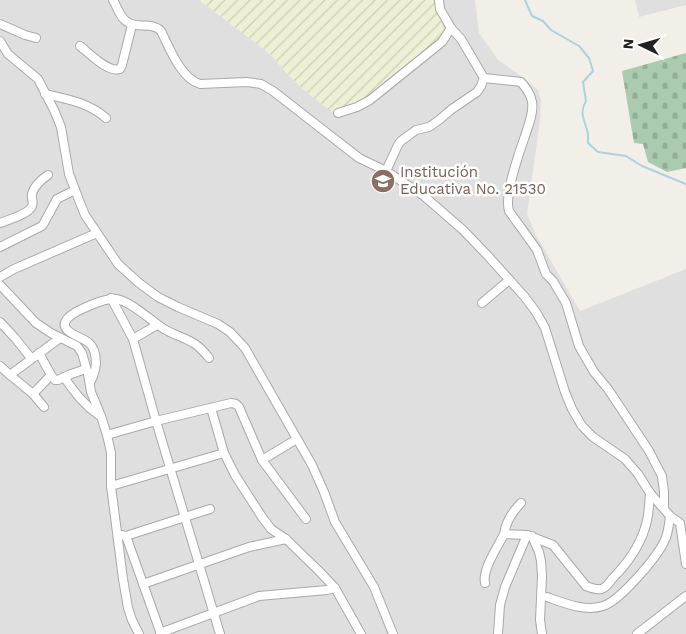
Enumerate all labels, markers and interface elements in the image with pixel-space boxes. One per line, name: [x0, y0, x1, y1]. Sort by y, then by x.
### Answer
north arrow: [616, 20, 666, 70]
text: N: [620, 38, 636, 50]
place label: Institución Educativa No. 21530: [400, 163, 546, 198]
school or university icon: Institución Educativa No. 21530: [370, 168, 396, 194]

